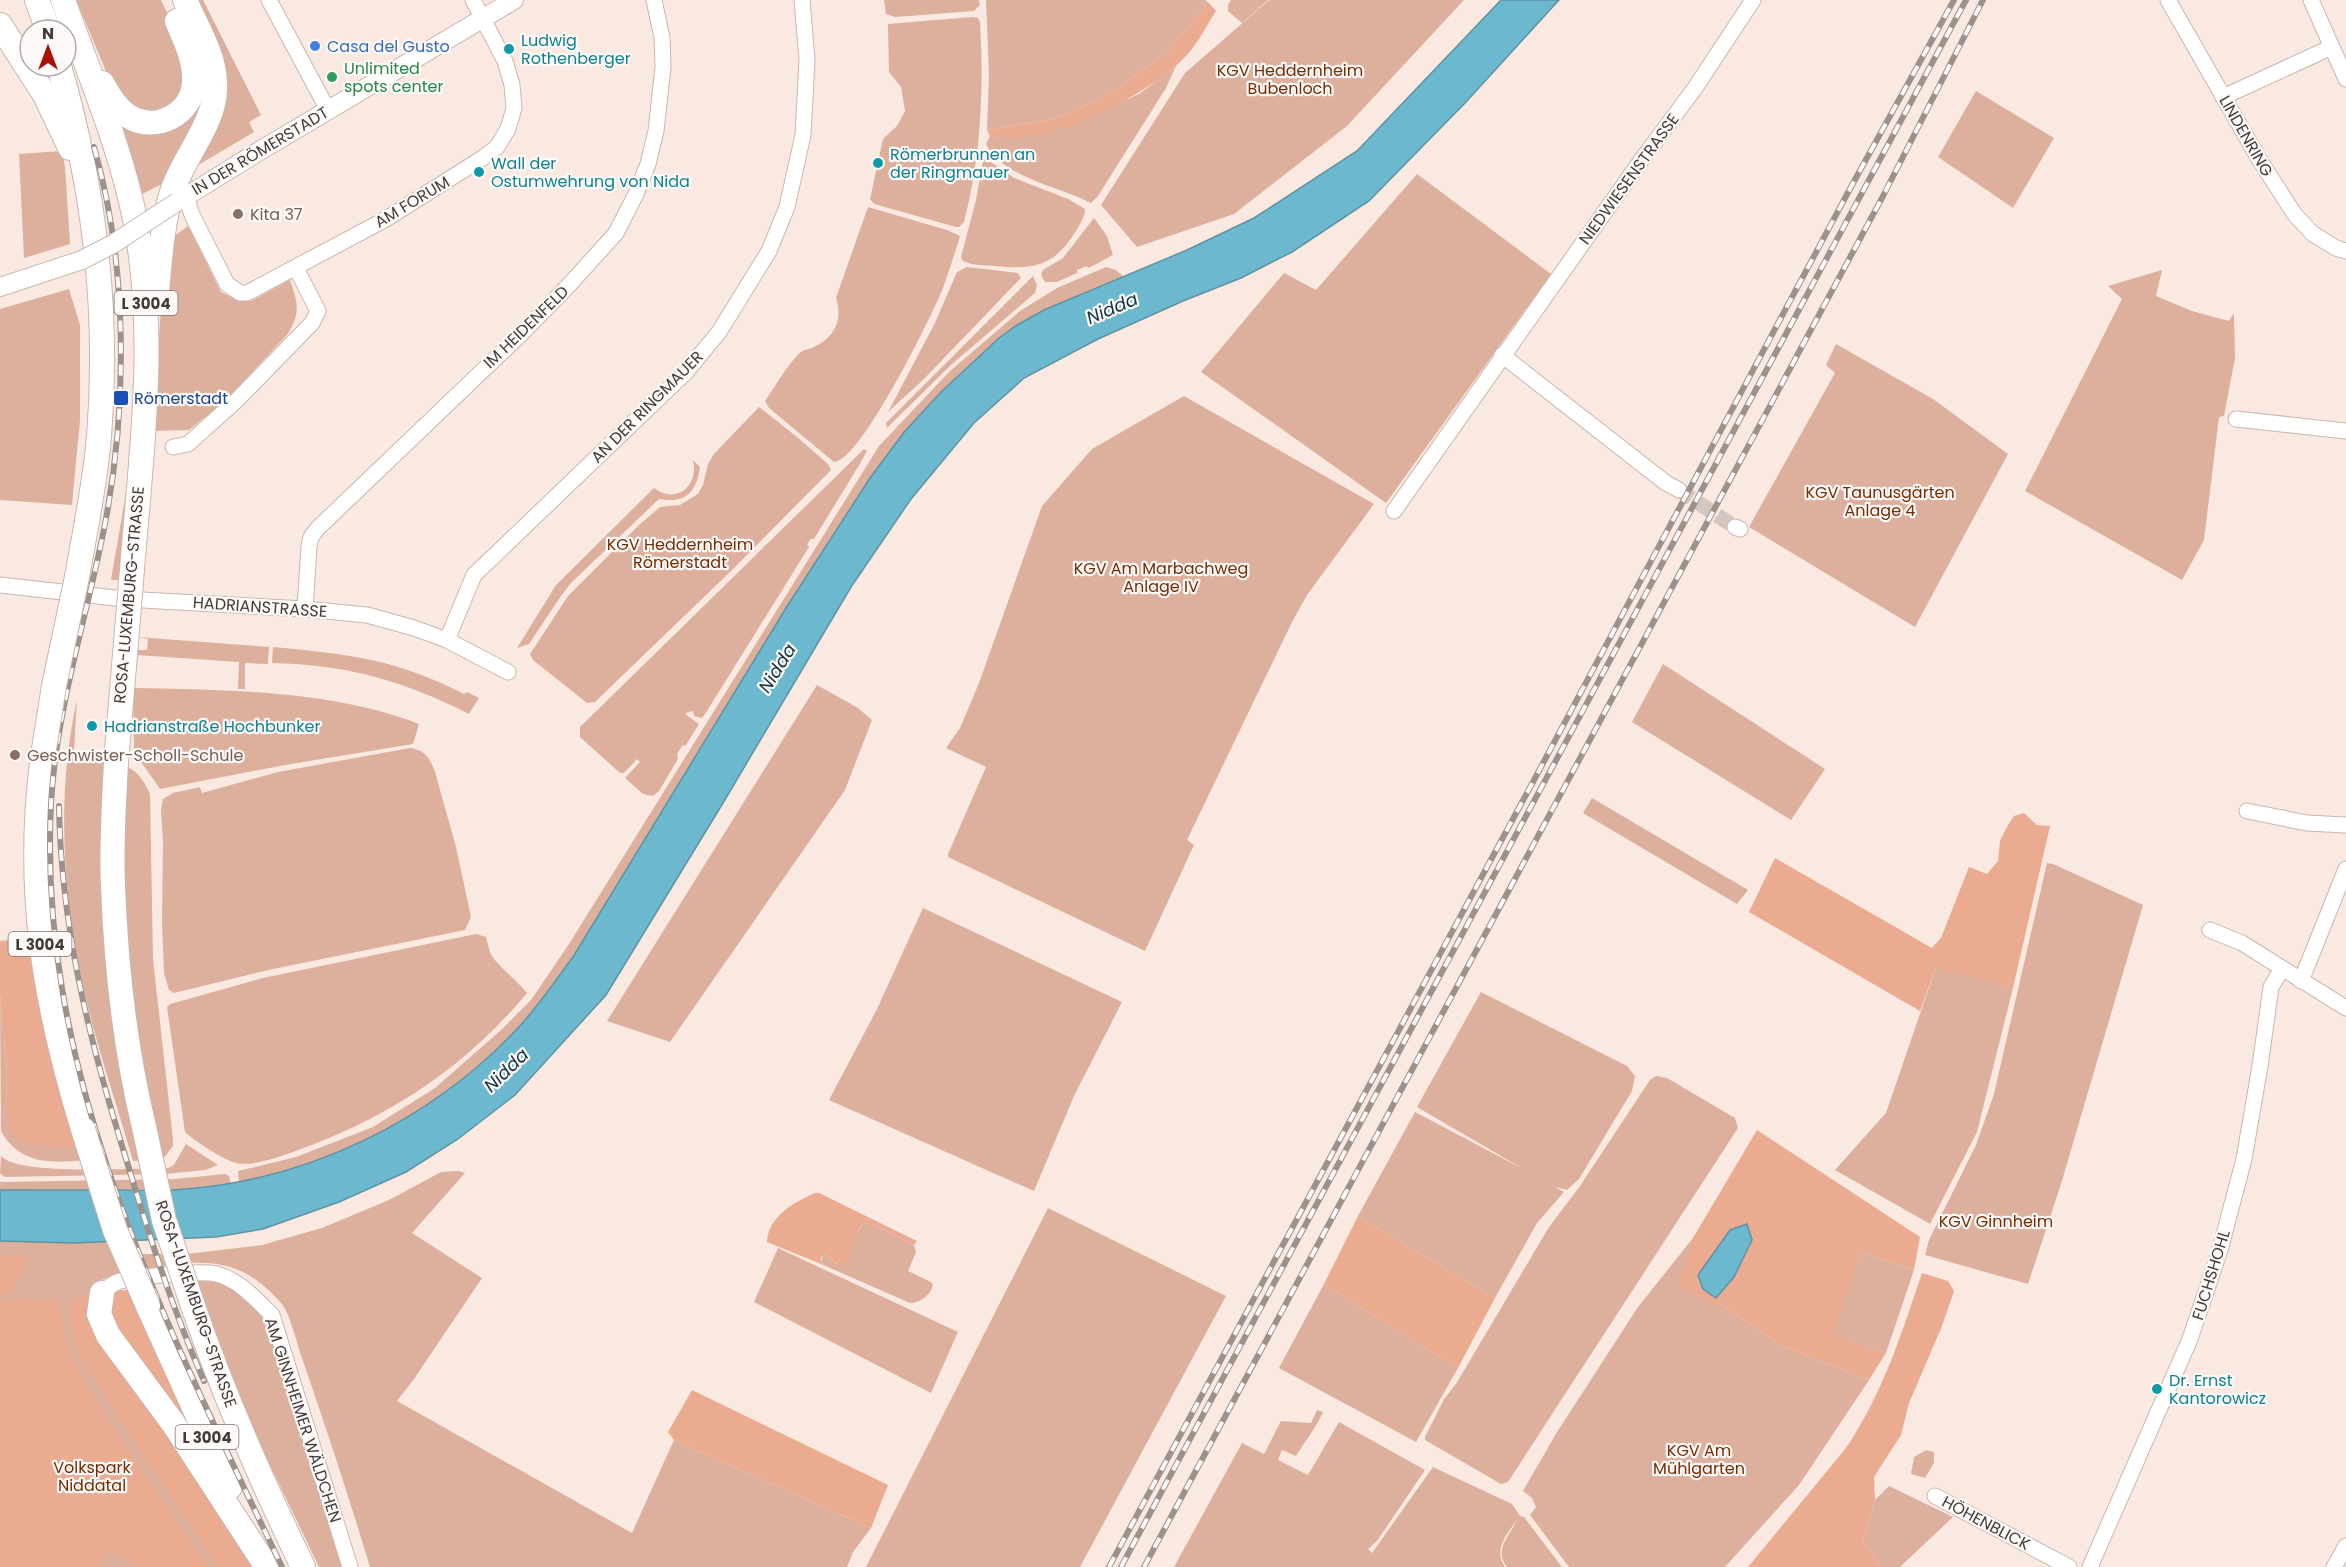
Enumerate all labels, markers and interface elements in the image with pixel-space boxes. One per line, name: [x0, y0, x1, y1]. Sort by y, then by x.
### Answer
north arrow: [18, 18, 78, 78]
text: N: [42, 22, 54, 45]
place label: Ludwig Rothenberger: [521, 29, 631, 70]
place label: Casa del Gusto: [327, 35, 450, 58]
marker: Casa del Gusto: [308, 39, 322, 53]
marker: Ludwig Rothenberger: [502, 42, 516, 56]
place label: Unlimited spots center: [344, 57, 443, 98]
park label: KGV Heddernheim Bubenloch: [1217, 59, 1363, 100]
marker: Unlimited spots center: [325, 70, 339, 84]
street label: LINDENRING: [2213, 91, 2279, 181]
street label: IN DER RÖMERSTADT: [187, 101, 333, 201]
street label: NIEDWIESENSTRASSE: [1574, 109, 1684, 249]
place label: Römerbrunnen an der Ringmauer: [890, 143, 1035, 184]
place label: Wall der Ostumwehrung von Nida: [491, 152, 690, 193]
marker: Römerbrunnen an der Ringmauer: [871, 156, 885, 170]
marker: Wall der Ostumwehrung von Nida: [472, 165, 486, 179]
street label: AM FORUM: [370, 171, 454, 233]
place label: Kita 37: [250, 203, 303, 226]
marker: Kita 37: [231, 207, 245, 221]
street label: IM HEIDENFELD: [478, 280, 574, 374]
water label: Nidda: [1082, 286, 1142, 330]
road number: L 3004: [114, 291, 178, 315]
street label: AN DER RINGMAUER: [586, 346, 708, 468]
place label: Römerstadt: [134, 387, 228, 410]
marker: Römerstadt: [112, 389, 130, 407]
park label: KGV Taunusgärten Anlage 4: [1805, 481, 1955, 522]
street label: ROSA-LUXEMBURG-STRASSE: [108, 485, 150, 705]
park label: KGV Heddernheim Römerstadt: [607, 533, 753, 574]
park label: KGV Am Marbachweg Anlage IV: [1074, 557, 1248, 598]
street label: HADRIANSTRASSE: [192, 591, 328, 623]
water label: Nidda: [752, 639, 802, 697]
place label: Hadrianstraße Hochbunker: [104, 715, 320, 738]
marker: Hadrianstraße Hochbunker: [85, 719, 99, 733]
place label: Geschwister-Scholl-Schule: [27, 744, 243, 767]
marker: Geschwister-Scholl-Schule: [8, 748, 22, 762]
road number: L 3004: [9, 932, 72, 956]
water label: Nidda: [478, 1042, 534, 1098]
street label: ROSA-LUXEMBURG-STRASSE: [150, 1197, 242, 1411]
park label: KGV Ginnheim: [1939, 1210, 2053, 1233]
street label: FUCHSHOHL: [2186, 1227, 2236, 1323]
street label: AM GINNHEIMER WÄLDCHEN: [259, 1314, 347, 1526]
place label: Dr. Ernst Kantorowicz: [2169, 1369, 2266, 1410]
marker: Dr. Ernst Kantorowicz: [2150, 1382, 2164, 1396]
road number: L 3004: [176, 1425, 238, 1449]
park label: KGV Am Mühlgarten: [1653, 1439, 1745, 1480]
park label: Volkspark Niddatal: [53, 1456, 131, 1497]
street label: HÖHENBLICK: [1938, 1490, 2034, 1556]

